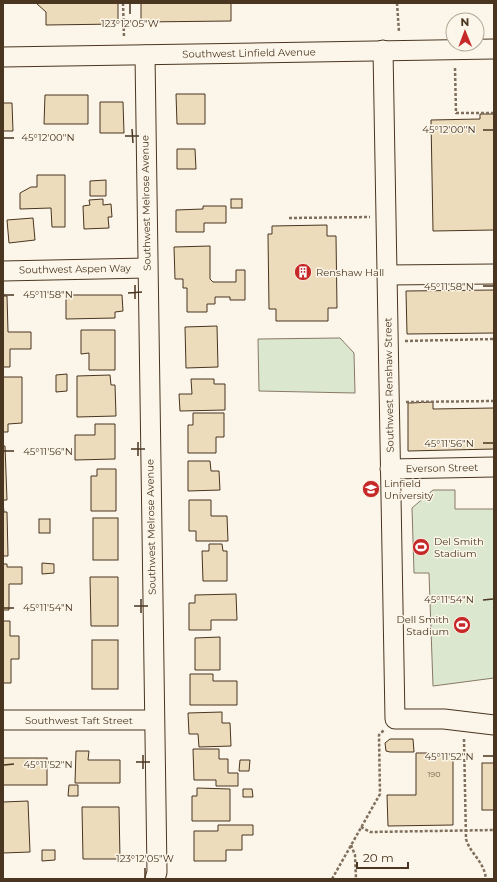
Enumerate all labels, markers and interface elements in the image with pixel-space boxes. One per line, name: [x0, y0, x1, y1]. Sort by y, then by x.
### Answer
north arrow: [445, 12, 485, 52]
text: N: [460, 15, 469, 29]
text: 123°12'05"W: [101, 17, 159, 30]
street label: Southwest Linfield Avenue: [182, 45, 316, 61]
text: 45°12'00"N: [422, 123, 476, 136]
text: 45°12'00"N: [21, 131, 75, 144]
street label: Southwest Melrose Avenue: [138, 135, 154, 271]
street label: Southwest Aspen Way: [19, 262, 132, 276]
building icon: Renshaw Hall: [293, 262, 313, 282]
place label: Renshaw Hall: [316, 266, 384, 279]
text: 45°11'58"N: [424, 280, 474, 293]
text: 45°11'58"N: [23, 288, 73, 301]
street label: Southwest Renshaw Street: [381, 317, 397, 453]
text: 45°11'56"N: [424, 437, 474, 450]
text: 45°11'56"N: [23, 445, 73, 458]
street label: Southwest Melrose Avenue: [143, 459, 159, 595]
street label: Everson Street: [406, 461, 478, 475]
place label: Linfield University: [384, 477, 434, 502]
school or university icon: Linfield University: [361, 479, 381, 499]
place label: Del Smith Stadium: [434, 535, 484, 560]
sports icon: Del Smith Stadium: [411, 537, 431, 557]
text: 45°11'54"N: [424, 593, 474, 606]
text: 45°11'54"N: [23, 601, 73, 614]
place label: Dell Smith Stadium: [397, 613, 449, 638]
sports icon: Dell Smith Stadium: [452, 615, 472, 635]
street label: Southwest Taft Street: [25, 714, 133, 727]
text: 45°11'52"N: [424, 750, 474, 763]
text: 45°11'52"N: [23, 758, 73, 771]
house number: 190: [427, 769, 441, 779]
scale bar: [357, 844, 408, 870]
text: 20 m: [363, 850, 394, 865]
text: 123°12'05"W: [116, 852, 174, 865]

